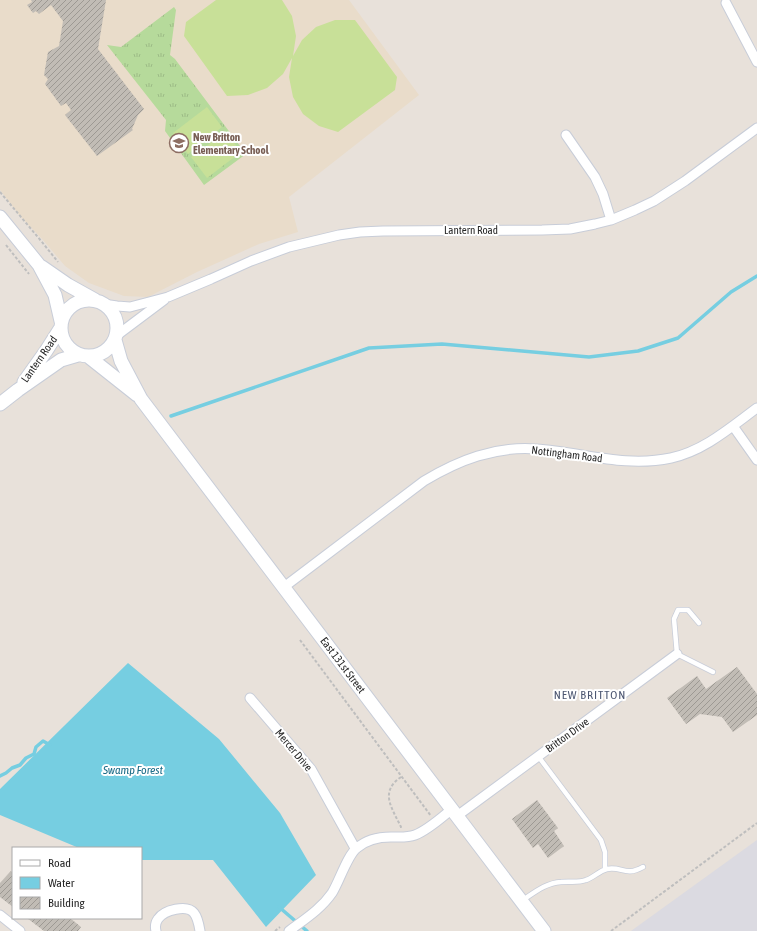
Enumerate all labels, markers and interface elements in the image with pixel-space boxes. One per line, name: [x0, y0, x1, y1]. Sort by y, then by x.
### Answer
place label: New Britton Elementary School: [193, 131, 270, 156]
school or university icon: New Britton Elementary School: [168, 132, 190, 154]
street label: Lantern Road: [444, 224, 498, 236]
street label: Lantern Road: [19, 333, 59, 385]
street label: Nottingham Road: [531, 444, 603, 464]
street label: East 131st Street: [318, 635, 368, 695]
district label: NEW BRITTON: [554, 688, 626, 702]
street label: Britton Drive: [543, 715, 591, 755]
street label: Mercer Drive: [273, 727, 315, 773]
water label: Swamp Forest: [102, 763, 164, 777]
legend: [12, 847, 142, 919]
text: Road: [48, 856, 71, 870]
text: Water: [48, 876, 75, 890]
text: Building: [48, 896, 86, 910]

